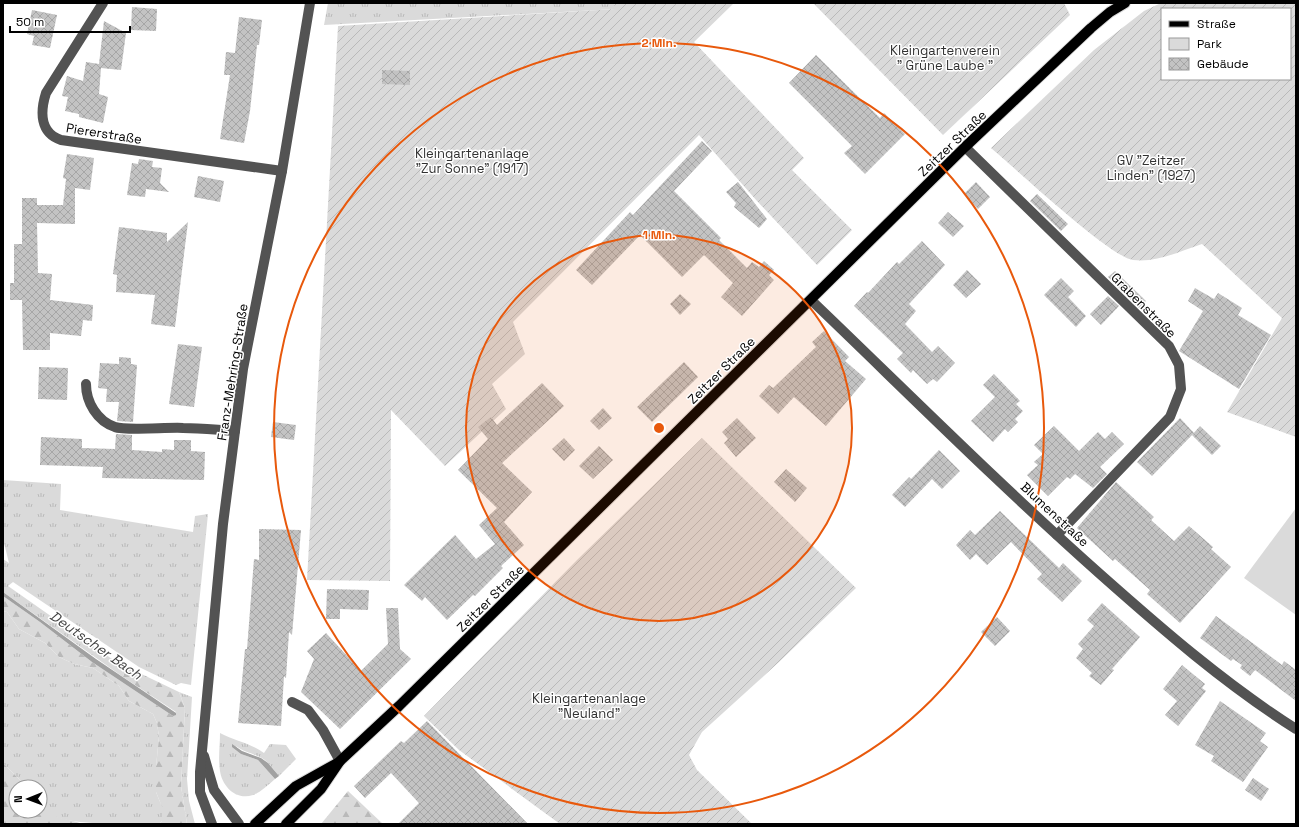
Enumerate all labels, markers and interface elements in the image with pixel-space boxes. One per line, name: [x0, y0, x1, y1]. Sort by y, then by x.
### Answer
scale bar: [10, 8, 130, 34]
legend: [1161, 8, 1291, 80]
text: 50 m: [16, 14, 44, 30]
text: Straße: [1197, 16, 1236, 32]
text: 2 Min.: [642, 35, 676, 51]
text: Park: [1197, 36, 1222, 52]
park label: Kleingartenverein " Grüne Laube ": [890, 42, 1000, 74]
text: Gebäude: [1197, 56, 1249, 72]
street label: Zeitzer Straße: [915, 106, 990, 180]
street label: Piererstraße: [65, 119, 143, 148]
park label: Kleingartenanlage "Zur Sonne" (1917): [415, 145, 529, 177]
park label: GV "Zeitzer Linden" (1927): [1107, 152, 1195, 184]
text: 1 Min.: [642, 227, 676, 243]
street label: Grabenstraße: [1107, 269, 1180, 342]
street label: Franz-Mehring-Straße: [213, 302, 252, 442]
street label: Zeitzer Straße: [684, 333, 759, 408]
centre of rings: [652, 421, 666, 435]
street label: Blumenstraße: [1017, 478, 1092, 550]
street label: Zeitzer Straße: [453, 561, 528, 636]
water label: Deutscher Bach: [47, 607, 146, 684]
park label: Kleingartenanlage "Neuland": [532, 690, 646, 722]
north arrow: [8, 779, 48, 819]
text: N: [11, 795, 25, 803]

